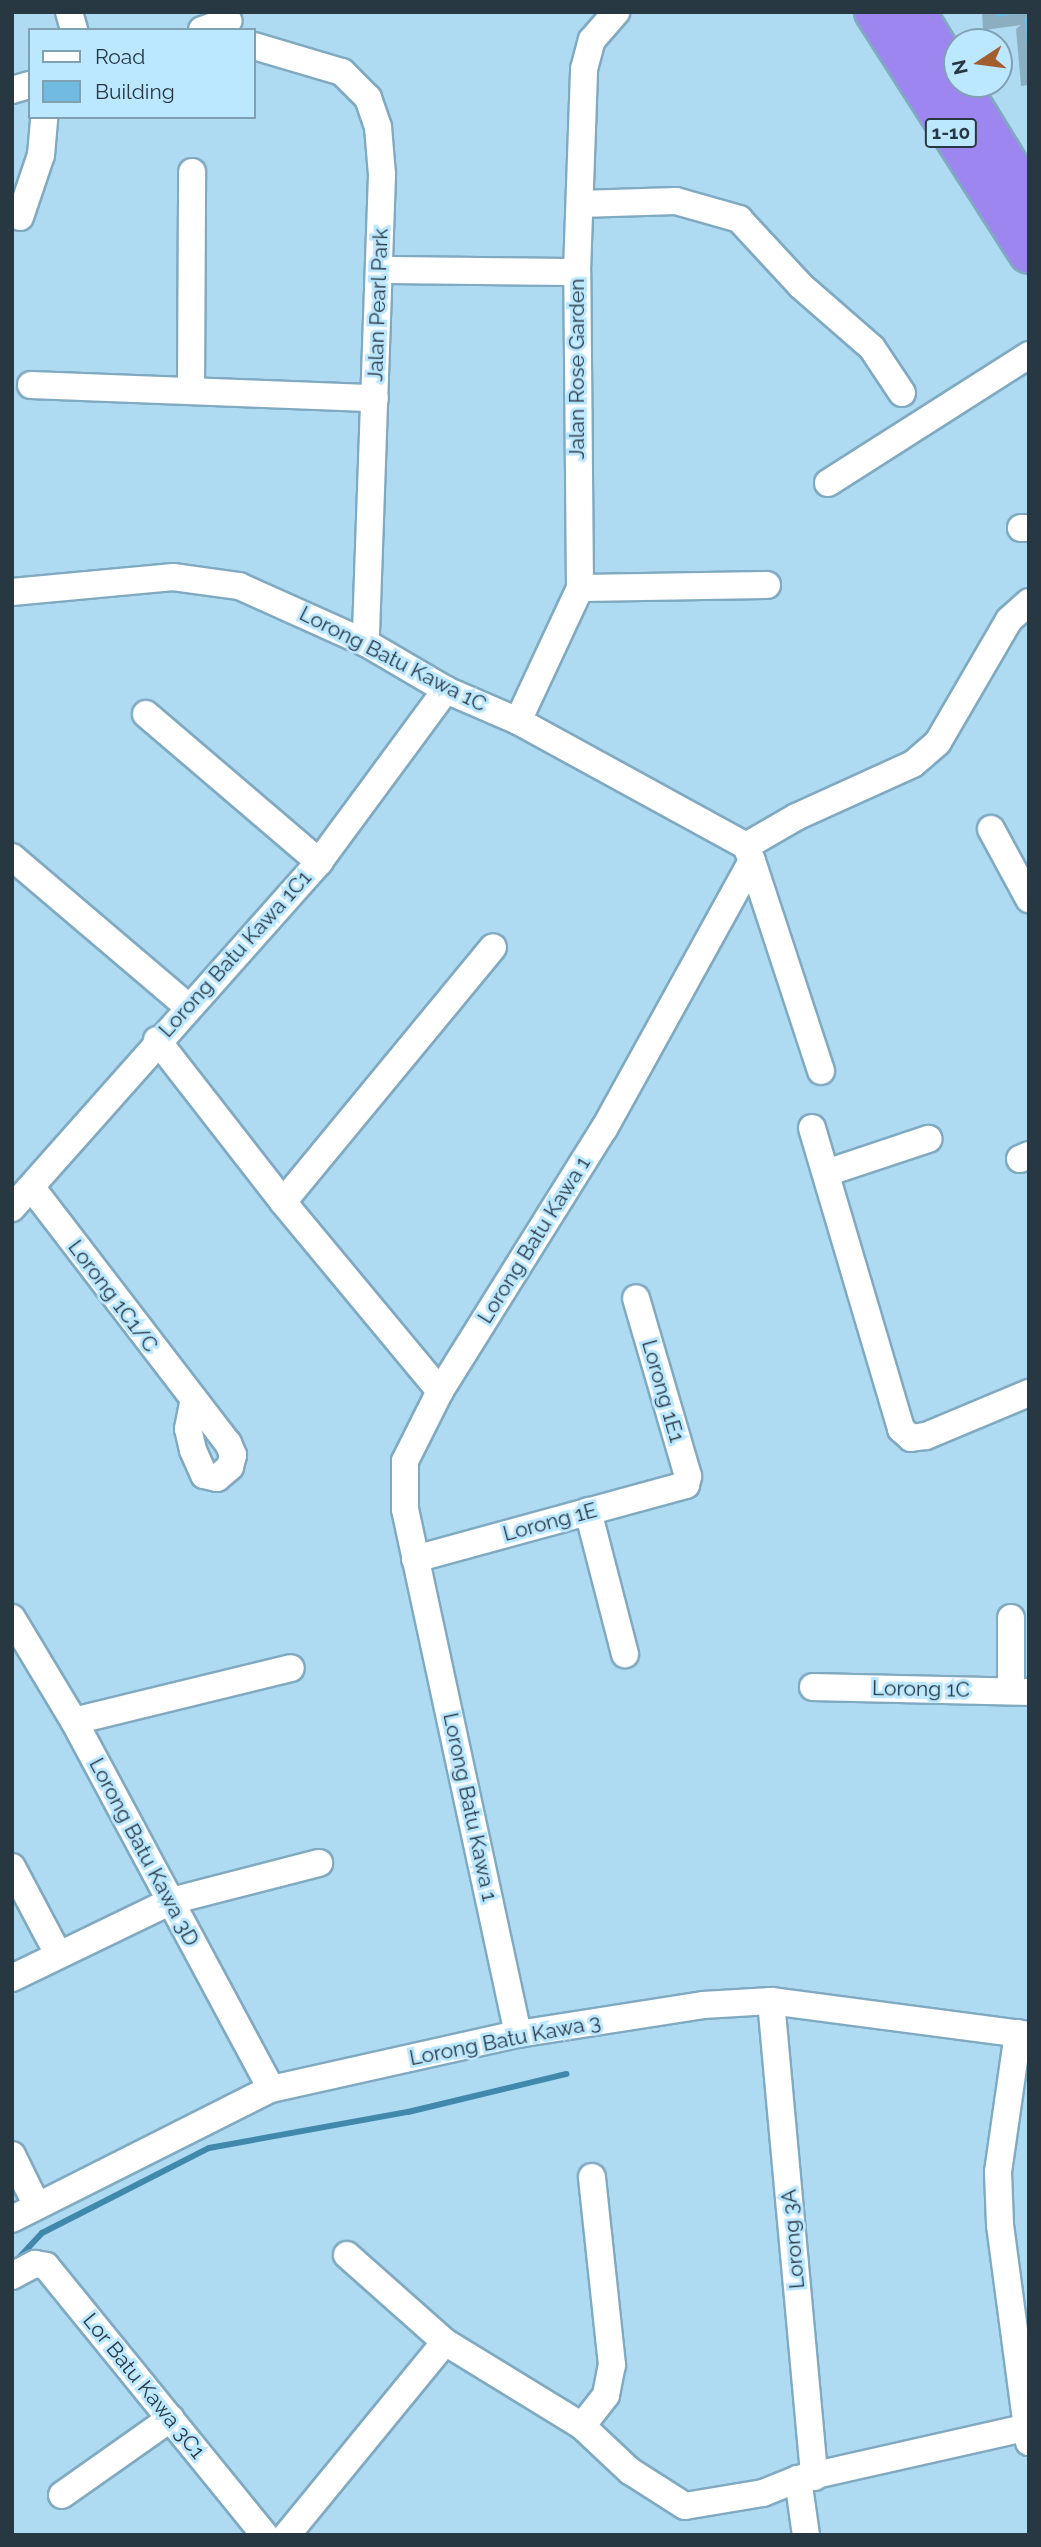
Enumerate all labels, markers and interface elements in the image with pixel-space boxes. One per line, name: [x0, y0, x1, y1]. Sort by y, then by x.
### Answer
legend: [28, 28, 256, 119]
north arrow: [943, 28, 1013, 98]
text: Road: [95, 44, 145, 69]
text: N: [947, 58, 972, 77]
text: Building: [95, 79, 175, 104]
road number: 1-10: [925, 118, 977, 148]
street label: Jalan Pearl Park: [363, 228, 393, 382]
street label: Jalan Rose Garden: [564, 278, 590, 460]
street label: Lorong Batu Kawa 1C: [295, 601, 491, 717]
street label: Lorong Batu Kawa 1C1: [154, 866, 316, 1042]
street label: Lorong Batu Kawa 1: [472, 1152, 596, 1328]
street label: Lorong 1C1/C: [63, 1235, 163, 1357]
street label: Lorong 1E1: [636, 1337, 690, 1445]
street label: Lorong 1E: [500, 1497, 600, 1547]
street label: Lorong 1C: [872, 1676, 970, 1702]
street label: Lorong Batu Kawa 1: [438, 1710, 502, 1904]
street label: Lorong Batu Kawa 3D: [84, 1754, 204, 1950]
street label: Lorong Batu Kawa 3: [407, 2009, 603, 2071]
street label: Lorong 3A: [776, 2188, 810, 2290]
street label: Lor Batu Kawa 3C1: [77, 2308, 211, 2464]

